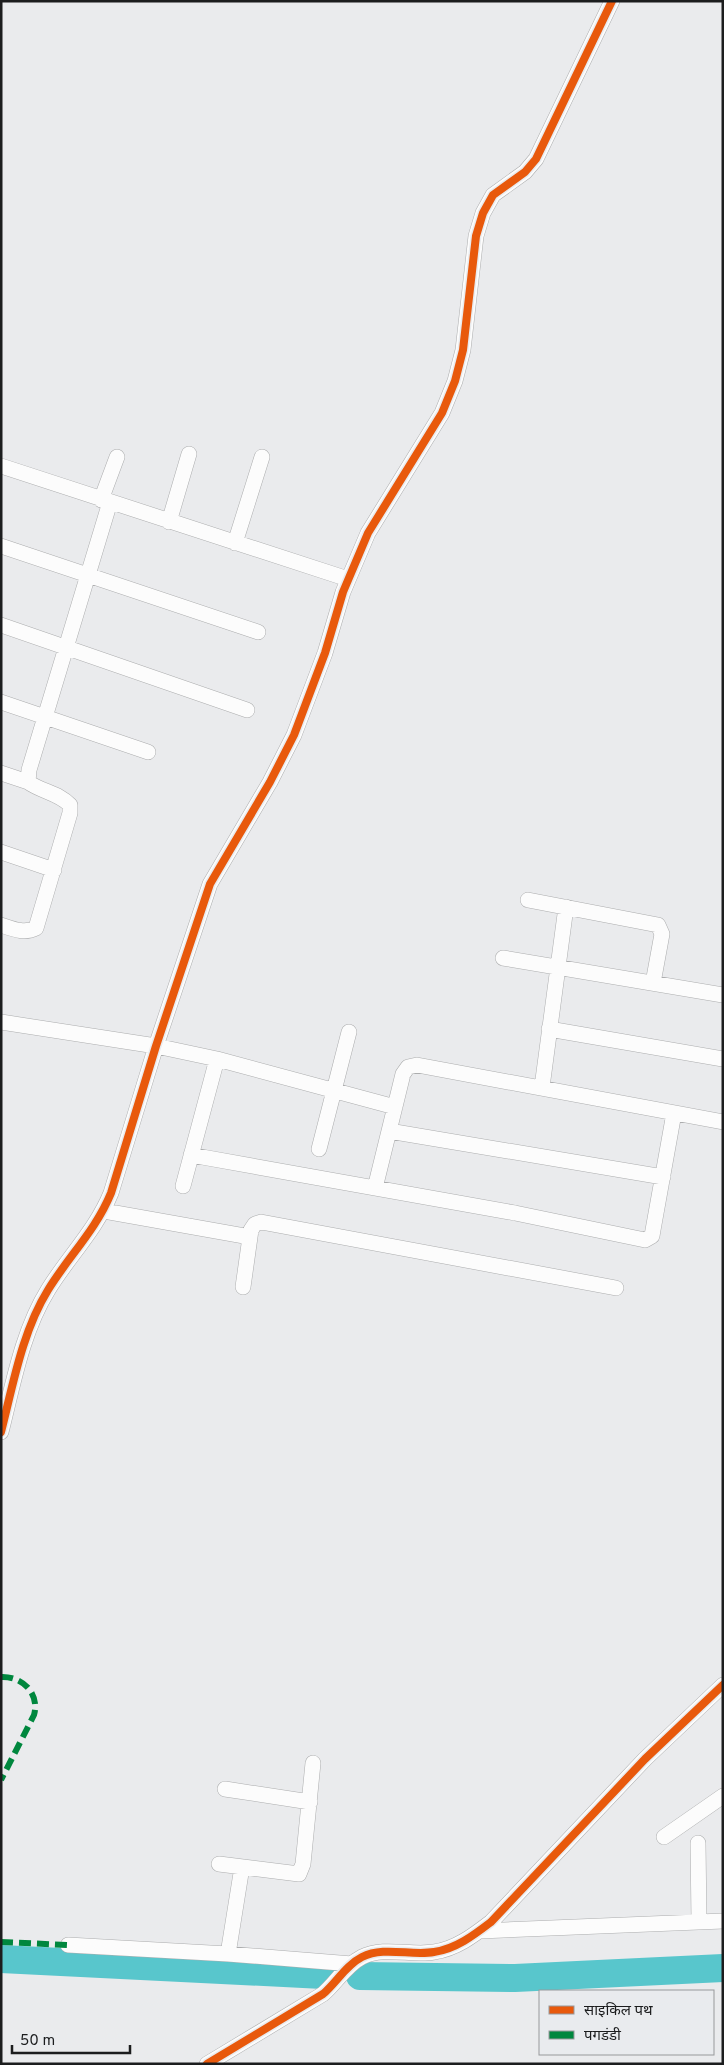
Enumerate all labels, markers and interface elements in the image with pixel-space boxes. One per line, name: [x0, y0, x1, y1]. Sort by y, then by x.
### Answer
legend: [539, 1990, 714, 2055]
text: साइकिल पथ: [584, 2002, 653, 2021]
scale bar: [12, 2022, 130, 2054]
text: पगडंडी: [584, 2027, 622, 2046]
text: 50 m: [20, 2032, 55, 2051]

